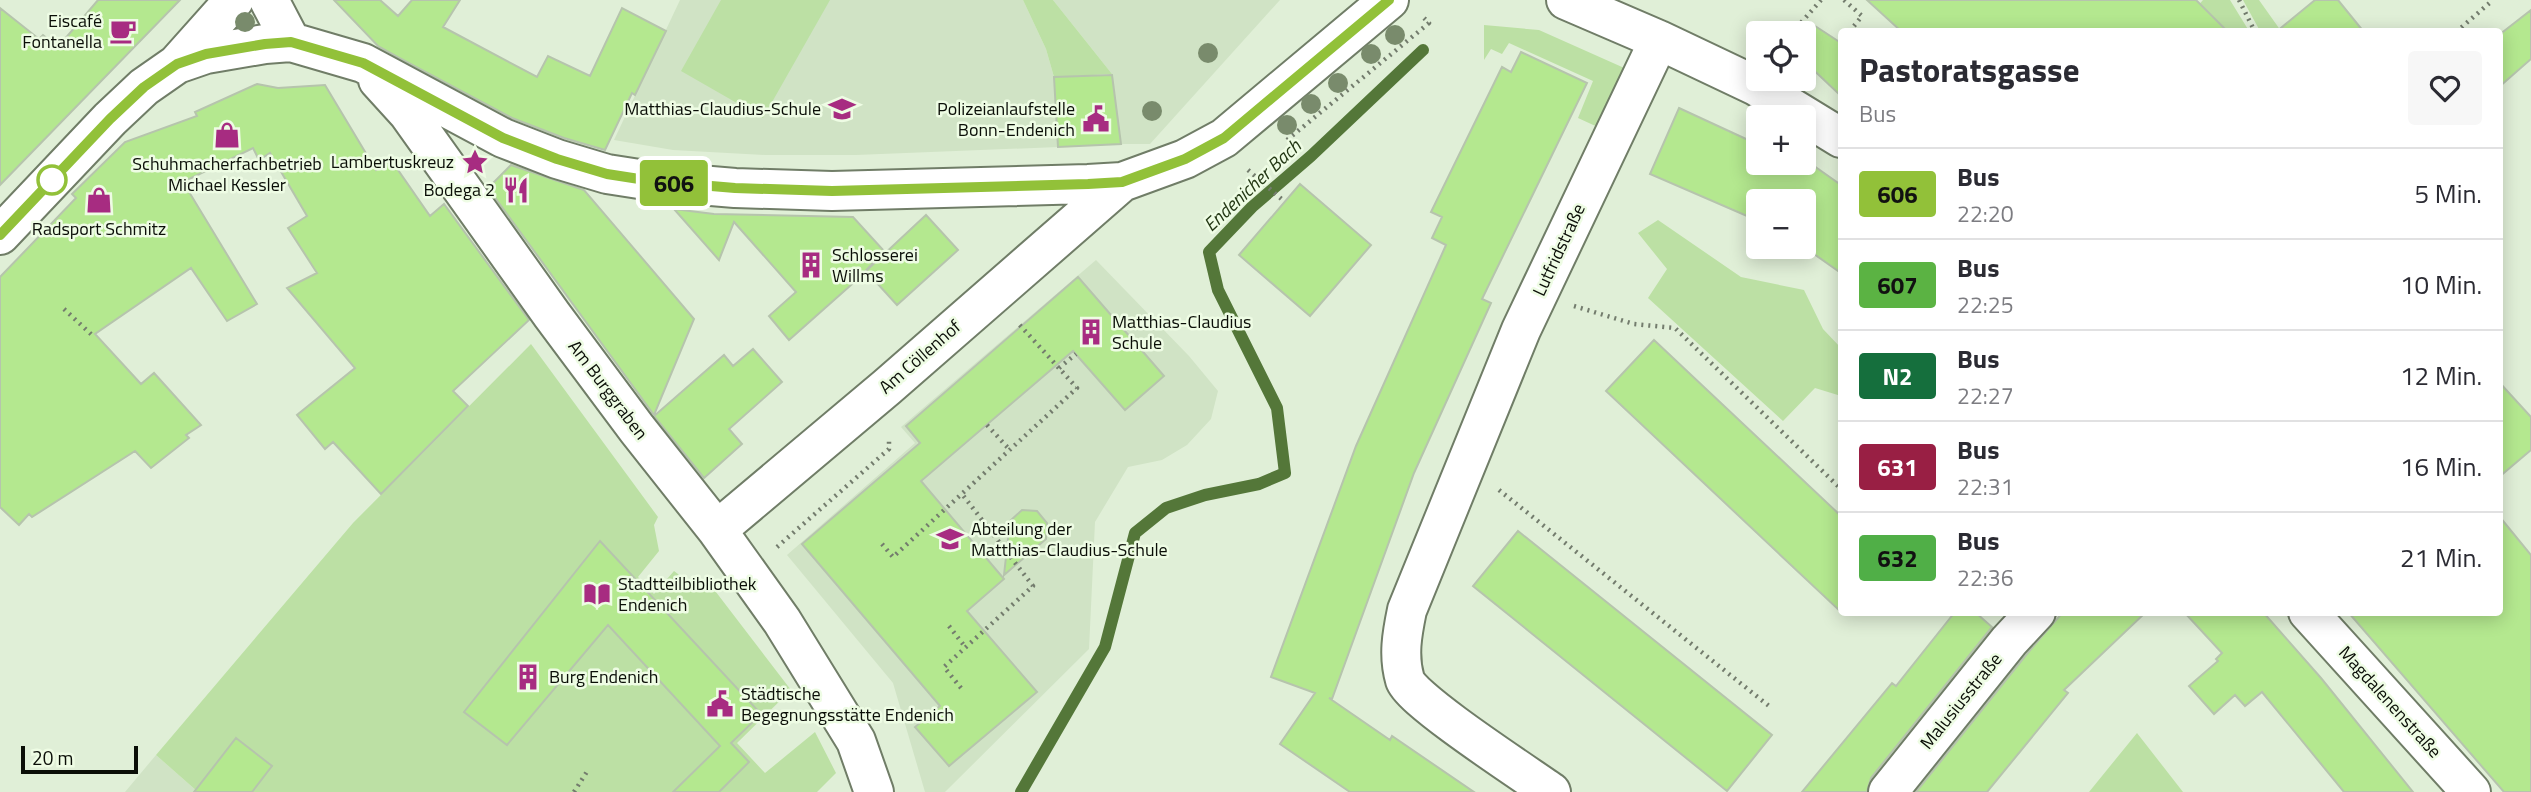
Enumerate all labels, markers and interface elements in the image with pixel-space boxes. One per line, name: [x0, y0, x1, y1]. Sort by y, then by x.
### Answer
place label: Eiscafé Fontanella: [22, 7, 102, 55]
cafe icon: Eiscafé Fontanella: [108, 16, 138, 46]
map controls: [1746, 21, 1816, 259]
button: locate: [1746, 21, 1816, 91]
text: Pastoratsgasse: [1859, 45, 2079, 95]
button: heart: [2408, 51, 2482, 125]
school or university icon: Matthias-Claudius-Schule: [827, 94, 857, 124]
place label: Matthias-Claudius-Schule: [624, 95, 821, 122]
place label: Polizeianlaufstelle Bonn-Endenich: [937, 95, 1075, 143]
text: Bus: [1859, 96, 1896, 131]
public building icon: Polizeianlaufstelle Bonn-Endenich: [1081, 104, 1111, 134]
button: +: [1746, 105, 1816, 175]
shop icon: Schuhmacherfachbetrieb Michael Kessler: [212, 120, 242, 150]
water label: Endenicher Bach: [1196, 131, 1307, 238]
place icon: Lambertuskreuz: [460, 147, 490, 177]
place label: Lambertuskreuz: [331, 148, 454, 175]
place label: Schuhmacherfachbetrieb Michael Kessler: [132, 150, 322, 198]
text: Bus: [1957, 157, 1999, 196]
line badge: 606: [634, 160, 714, 206]
unlabelled marker: [37, 165, 67, 195]
text: 606: [654, 165, 694, 201]
text: 5 Min.: [2415, 174, 2482, 213]
restaurant icon: Bodega 2: [501, 175, 531, 205]
place label: Bodega 2: [423, 176, 495, 203]
text: 606: [1877, 176, 1918, 212]
shop icon: Radsport Schmitz: [84, 185, 114, 215]
button: −: [1746, 189, 1816, 259]
text: 22:20: [1957, 196, 2014, 231]
street label: Lutfridstraße: [1525, 199, 1592, 301]
place label: Radsport Schmitz: [32, 215, 166, 242]
place label: Schlosserei Willms: [832, 241, 918, 289]
text: Bus: [1957, 248, 1999, 287]
building icon: Schlosserei Willms: [796, 250, 826, 280]
text: 10 Min.: [2400, 265, 2482, 304]
text: 607: [1877, 267, 1918, 303]
text: 22:25: [1957, 287, 2014, 322]
place label: Matthias-Claudius Schule: [1112, 308, 1251, 356]
street label: Am Cöllenhof: [873, 313, 967, 400]
building icon: Matthias-Claudius Schule: [1076, 317, 1106, 347]
street label: Am Burggraben: [562, 334, 655, 445]
text: Bus: [1957, 339, 1999, 378]
text: 12 Min.: [2400, 356, 2482, 395]
text: N2: [1882, 358, 1913, 394]
text: 22:27: [1957, 378, 2014, 413]
text: Bus: [1957, 430, 1999, 469]
text: 16 Min.: [2400, 447, 2482, 486]
text: 631: [1877, 449, 1918, 485]
text: 22:31: [1957, 469, 2014, 504]
place label: Abteilung der Matthias-Claudius-Schule: [971, 515, 1168, 563]
text: Bus: [1957, 521, 1999, 560]
school or university icon: Abteilung der Matthias-Claudius-Schule: [935, 524, 965, 554]
text: 21 Min.: [2400, 538, 2482, 577]
text: 632: [1877, 540, 1918, 576]
text: 22:36: [1957, 560, 2014, 595]
place label: Stadtteilbibliothek Endenich: [618, 570, 757, 618]
library icon: Stadtteilbibliothek Endenich: [582, 579, 612, 609]
street label: Magdalenenstraße: [2333, 640, 2448, 764]
street label: Malusiusstraße: [1913, 647, 2008, 755]
building icon: Burg Endenich: [513, 662, 543, 692]
place label: Burg Endenich: [549, 663, 658, 690]
place label: Städtische Begegnungsstätte Endenich: [741, 680, 954, 728]
public building icon: Städtische Begegnungsstätte Endenich: [705, 689, 735, 719]
scale bar: [21, 743, 138, 775]
text: 20 m: [32, 743, 73, 772]

